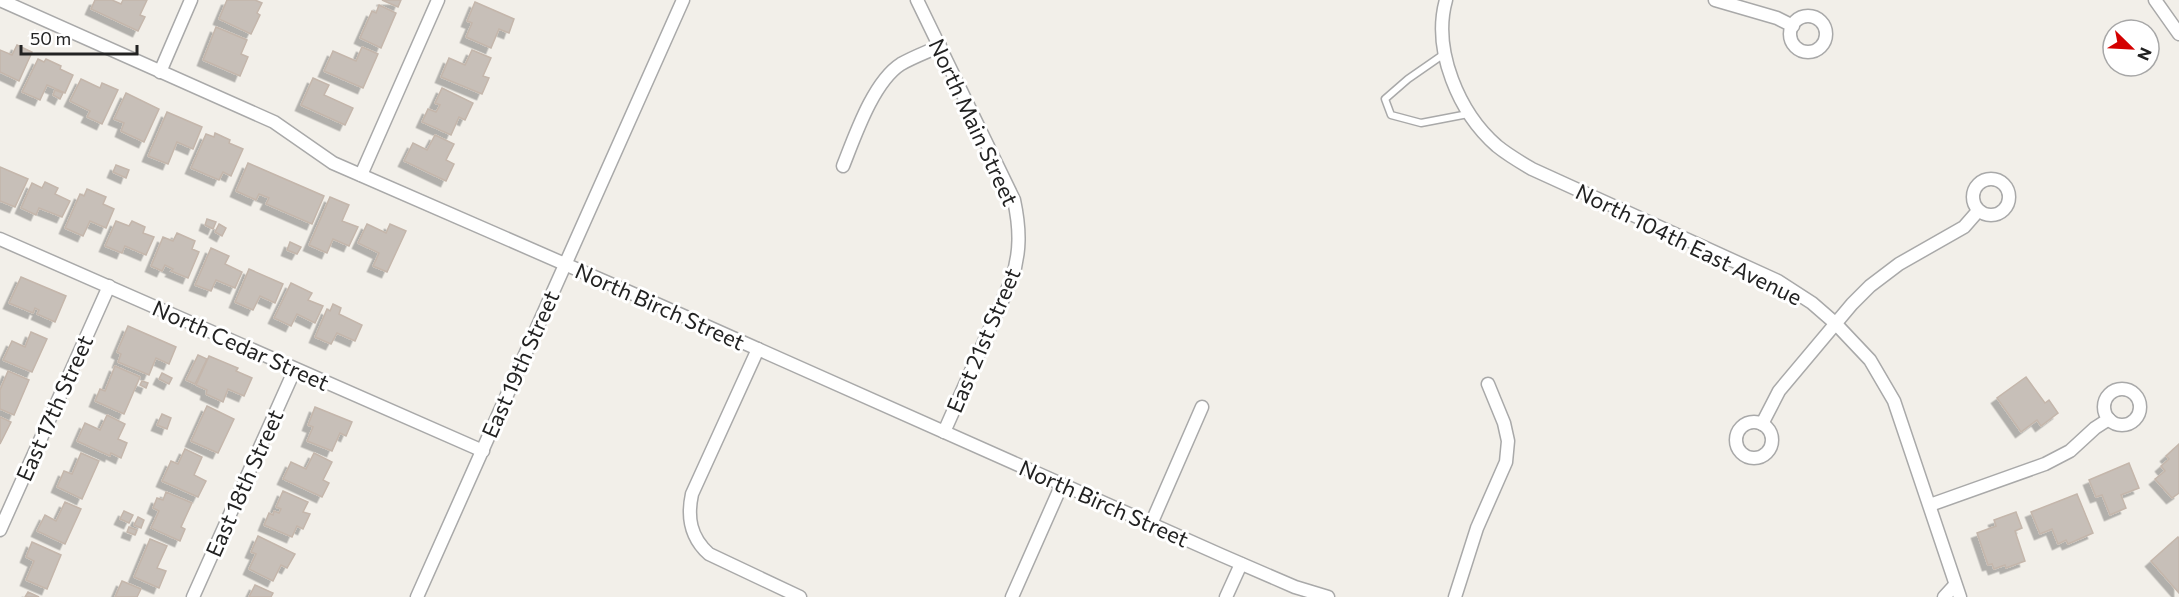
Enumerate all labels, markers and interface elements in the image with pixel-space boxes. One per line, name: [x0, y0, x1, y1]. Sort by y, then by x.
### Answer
scale bar: [21, 18, 136, 56]
north arrow: [2101, 18, 2161, 78]
text: 50 m: [30, 27, 71, 49]
street label: North Main Street: [923, 34, 1025, 210]
text: N: [2134, 45, 2156, 64]
street label: North 104th East Avenue: [1572, 177, 1806, 311]
street label: North Birch Street: [571, 257, 749, 355]
street label: East 21st Street: [940, 264, 1026, 416]
street label: East 19th Street: [475, 286, 565, 442]
street label: North Cedar Street: [149, 294, 333, 396]
street label: East 17th Street: [10, 331, 98, 485]
street label: East 18th Street: [199, 405, 289, 561]
street label: North Birch Street: [1015, 454, 1193, 552]

